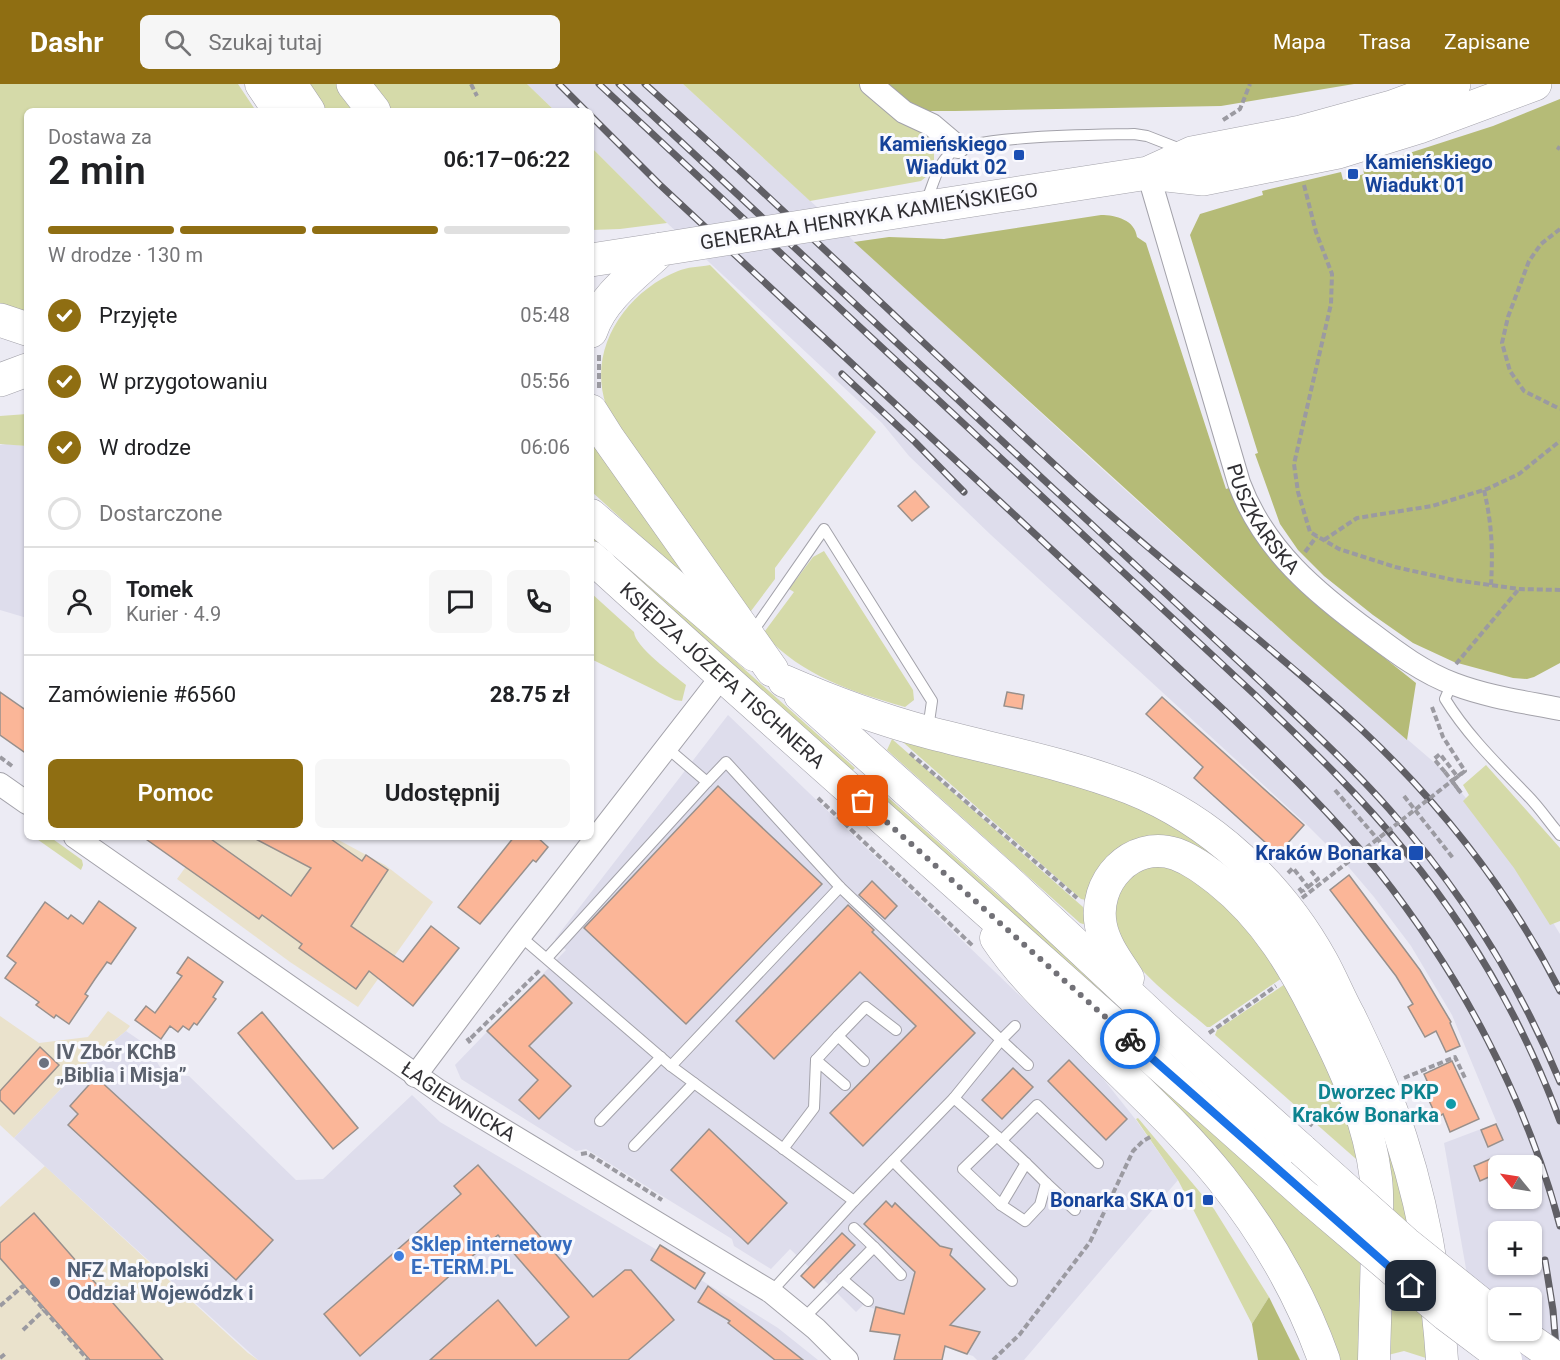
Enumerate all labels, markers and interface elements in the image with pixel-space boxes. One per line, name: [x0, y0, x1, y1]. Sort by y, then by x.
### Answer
search box: [140, 15, 560, 69]
text: Dashr: [30, 26, 104, 59]
icon: search: [161, 26, 194, 59]
text: Szukaj tutaj: [209, 30, 322, 55]
text: Mapa: [1273, 30, 1326, 54]
text: Trasa: [1359, 30, 1411, 54]
text: Zapisane: [1444, 30, 1530, 54]
text: Dostawa za: [48, 125, 152, 149]
place label: Kamieńskiego Wiadukt 02: [879, 132, 1007, 179]
text: 06:17–06:22: [443, 147, 570, 172]
text: 2 min: [48, 148, 146, 194]
marker: Kamieńskiego Wiadukt 02: [1012, 148, 1026, 162]
place label: Kamieńskiego Wiadukt 01: [1365, 150, 1493, 197]
marker: Kamieńskiego Wiadukt 01: [1346, 167, 1360, 181]
street label: GENERAŁA HENRYKA KAMIEŃSKIEGO: [698, 177, 1040, 255]
text: W drodze · 130 m: [48, 243, 203, 267]
icon: check: [48, 299, 81, 332]
text: Przyjęte: [99, 303, 177, 328]
text: 05:48: [520, 303, 570, 327]
icon: check: [48, 365, 81, 398]
text: W przygotowaniu: [99, 369, 268, 394]
text: 05:56: [520, 369, 570, 393]
icon: check: [48, 431, 81, 464]
text: W drodze: [99, 435, 191, 460]
text: 06:06: [520, 435, 570, 459]
street label: PUSZKARSKA: [1222, 461, 1305, 579]
text: Dostarczone: [99, 501, 222, 526]
button: person: [48, 570, 111, 633]
button: chat: [429, 570, 492, 633]
button: phone: [507, 570, 570, 633]
text: Tomek: [126, 577, 193, 602]
street label: KSIĘDZA JÓZEFA TISCHNERA: [615, 577, 830, 774]
text: Kurier · 4.9: [126, 602, 221, 626]
text: Zamówienie #6560: [48, 682, 236, 707]
text: 28.75 zł: [490, 682, 570, 707]
button: Pomoc: [48, 759, 303, 828]
button: Udostępnij: [315, 759, 570, 828]
pin: [837, 775, 888, 826]
icon: bag: [846, 784, 879, 817]
place label: Kraków Bonarka: [1255, 841, 1402, 865]
marker: Kraków Bonarka: [1407, 844, 1425, 862]
courier: [1100, 1009, 1160, 1069]
icon: bike: [1114, 1023, 1147, 1056]
place label: IV Zbór KChB „Biblia i Misja”: [56, 1040, 187, 1087]
marker: IV Zbór KChB „Biblia i Misja”: [37, 1056, 51, 1070]
street label: ŁAGIEWNICKA: [397, 1057, 520, 1146]
place label: Dworzec PKP Kraków Bonarka: [1292, 1080, 1439, 1127]
marker: Dworzec PKP Kraków Bonarka: [1444, 1097, 1458, 1111]
north arrow: [1488, 1155, 1542, 1209]
map controls: [1488, 1155, 1542, 1341]
place label: Bonarka SKA 01: [1050, 1188, 1196, 1212]
marker: Bonarka SKA 01: [1201, 1193, 1215, 1207]
button: +: [1488, 1221, 1542, 1275]
place label: Sklep internetowy E-TERM.PL: [411, 1232, 573, 1279]
marker: Sklep internetowy E-TERM.PL: [392, 1249, 406, 1263]
place label: NFZ Małopolski Oddział Wojewódzk i: [67, 1258, 253, 1305]
pin: [1385, 1260, 1436, 1311]
icon: home: [1394, 1269, 1427, 1302]
marker: NFZ Małopolski Oddział Wojewódzk i: [48, 1275, 62, 1289]
button: −: [1488, 1287, 1542, 1341]

